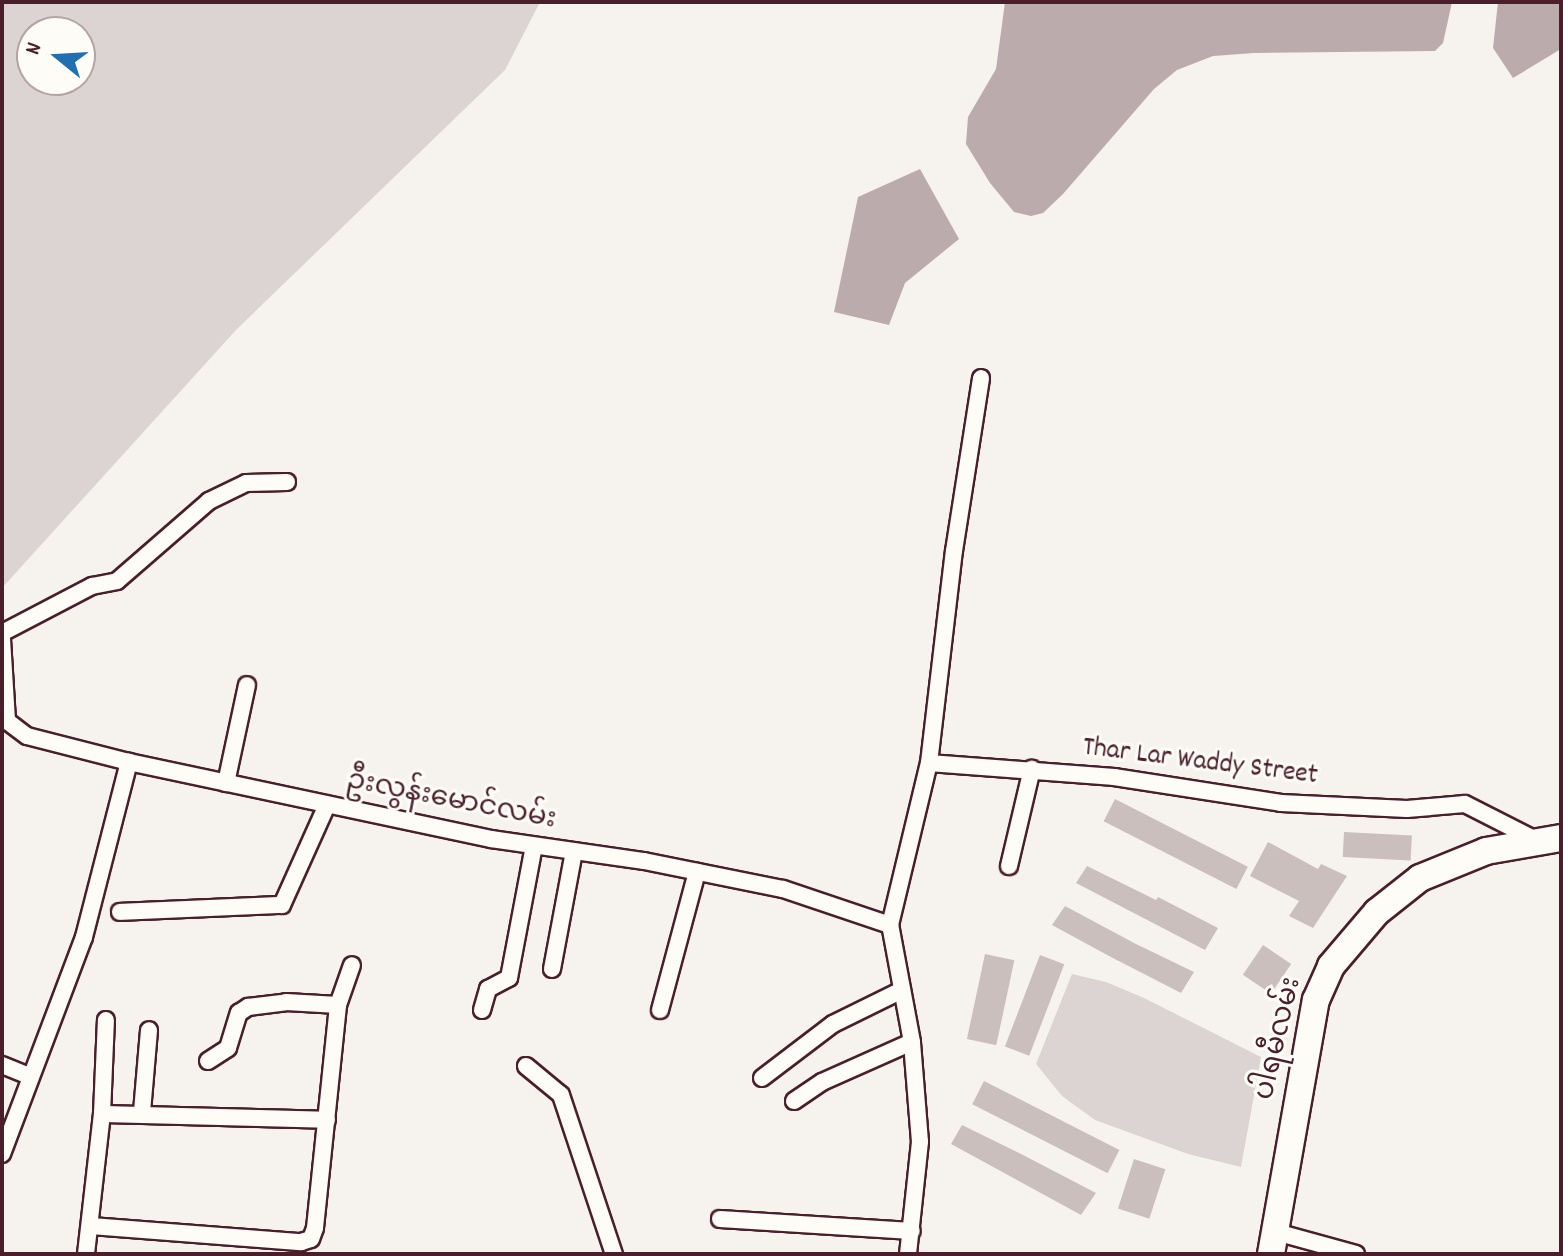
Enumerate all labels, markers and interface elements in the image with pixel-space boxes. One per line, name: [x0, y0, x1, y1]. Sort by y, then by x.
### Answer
north arrow: [16, 16, 96, 96]
text: N: [18, 39, 51, 59]
street label: Thar Lar Waddy Street: [1081, 732, 1319, 794]
street label: ဦးလွန်းမောင်လမ်း: [343, 765, 559, 839]
street label: ပါရမီလမ်း: [1250, 974, 1310, 1104]

